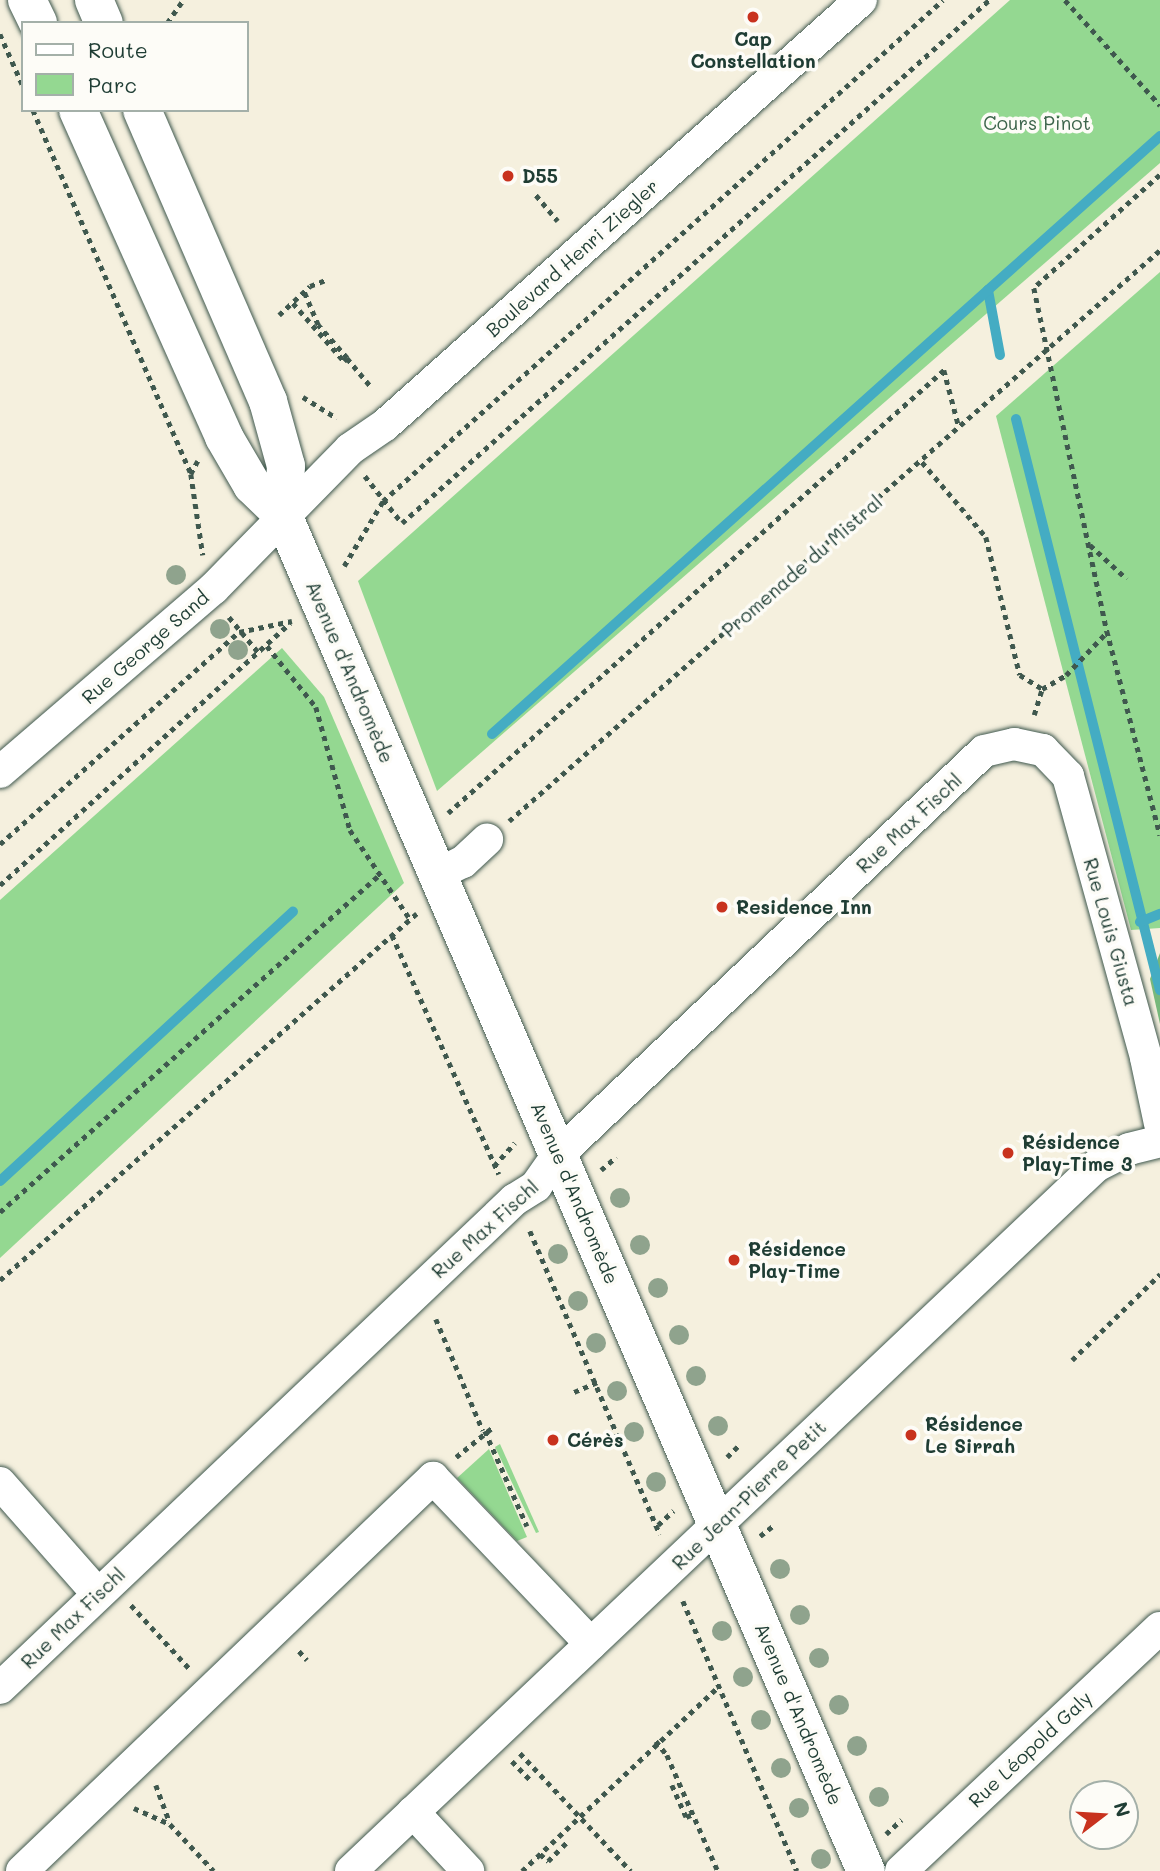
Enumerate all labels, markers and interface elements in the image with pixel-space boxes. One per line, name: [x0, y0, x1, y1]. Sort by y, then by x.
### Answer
marker: Cap Constellation: [745, 9, 761, 25]
legend: [21, 21, 248, 112]
place label: Cap Constellation: [690, 28, 816, 72]
text: Route: [88, 36, 148, 63]
text: Parc: [88, 71, 137, 98]
park label: Cours Pinot: [983, 112, 1091, 134]
place label: D55: [522, 165, 558, 187]
marker: D55: [500, 168, 516, 184]
street label: Boulevard Henri Ziegler: [481, 174, 663, 342]
street label: Promenade du Mistral: [717, 490, 887, 642]
street label: Avenue d'Andromède: [301, 578, 399, 766]
street label: Rue George Sand: [77, 586, 213, 708]
street label: Rue Max Fischl: [852, 768, 966, 878]
street label: Rue Louis Giusta: [1079, 855, 1143, 1009]
place label: Residence Inn: [736, 896, 872, 918]
marker: Residence Inn: [714, 899, 730, 915]
street label: Avenue d'Andromède: [526, 1099, 624, 1287]
place label: Résidence Play-Time 3: [1022, 1131, 1132, 1175]
marker: Résidence Play-Time 3: [1000, 1145, 1016, 1161]
street label: Rue Max Fischl: [427, 1175, 543, 1283]
place label: Résidence Play-Time: [748, 1238, 846, 1282]
marker: Résidence Play-Time: [726, 1252, 742, 1268]
place label: Résidence Le Sirrah: [925, 1413, 1023, 1457]
street label: Rue Jean-Pierre Petit: [667, 1416, 831, 1574]
marker: Résidence Le Sirrah: [903, 1427, 919, 1443]
place label: Cérès: [567, 1429, 624, 1451]
marker: Cérès: [545, 1432, 561, 1448]
street label: Rue Max Fischl: [16, 1563, 130, 1673]
street label: Avenue d'Andromède: [750, 1620, 848, 1808]
street label: Rue Léopold Galy: [964, 1686, 1096, 1812]
north arrow: [1069, 1780, 1139, 1850]
text: N: [1109, 1799, 1137, 1820]

